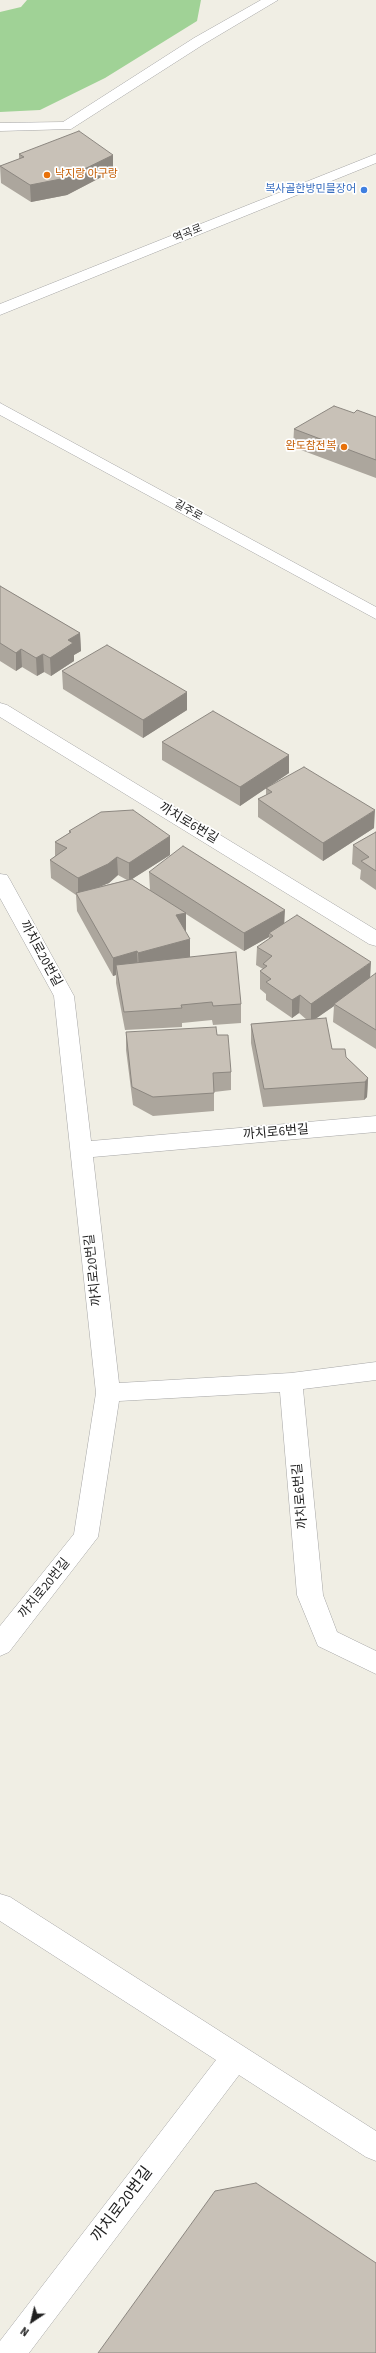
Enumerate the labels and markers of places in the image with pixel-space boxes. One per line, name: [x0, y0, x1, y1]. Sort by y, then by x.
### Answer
place label: 낙지랑 아구랑: [55, 168, 118, 182]
marker: 낙지랑 아구랑: [42, 170, 52, 180]
place label: 복사골한방민믈장어: [265, 183, 356, 197]
marker: 복사골한방민믈장어: [359, 185, 369, 195]
place label: 완도참전복: [285, 440, 336, 454]
marker: 완도참전복: [339, 442, 349, 452]

